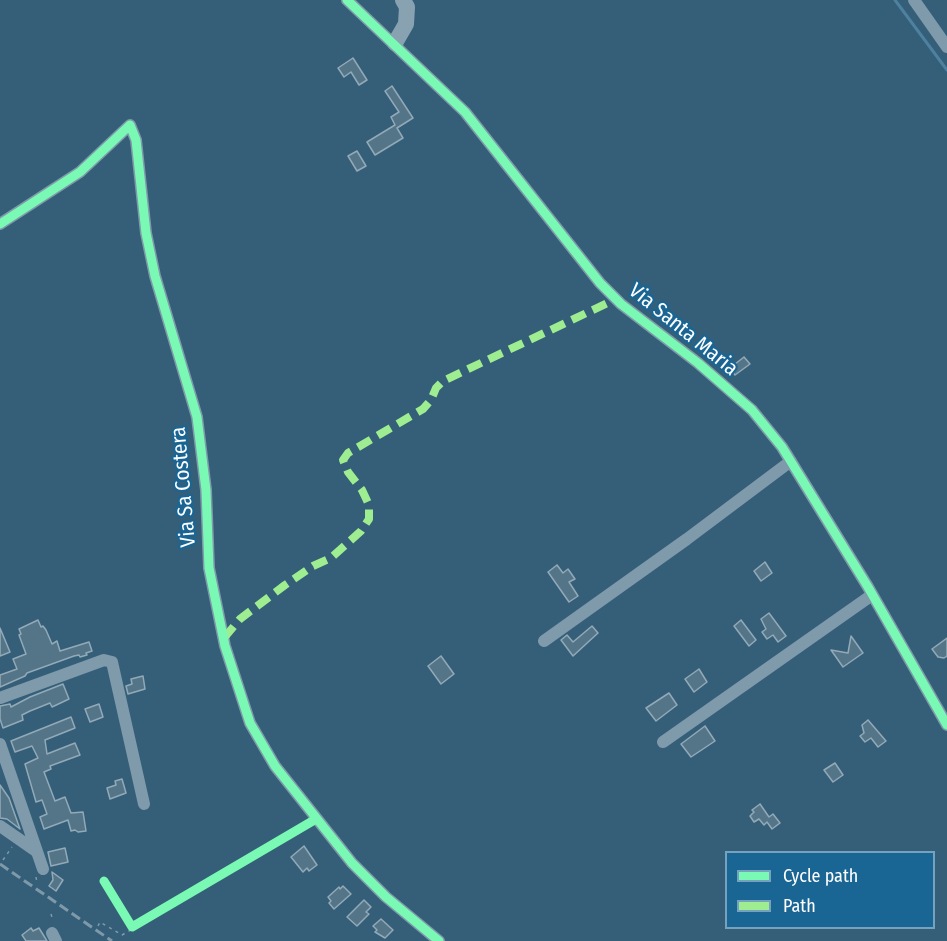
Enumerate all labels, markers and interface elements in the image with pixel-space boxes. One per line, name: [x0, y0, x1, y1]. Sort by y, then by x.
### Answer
street label: Via Santa Maria: [623, 278, 743, 382]
street label: Via Sa Costera: [166, 426, 202, 548]
legend: [725, 851, 935, 929]
text: Cycle path: [783, 865, 858, 887]
text: Path: [783, 895, 816, 917]

